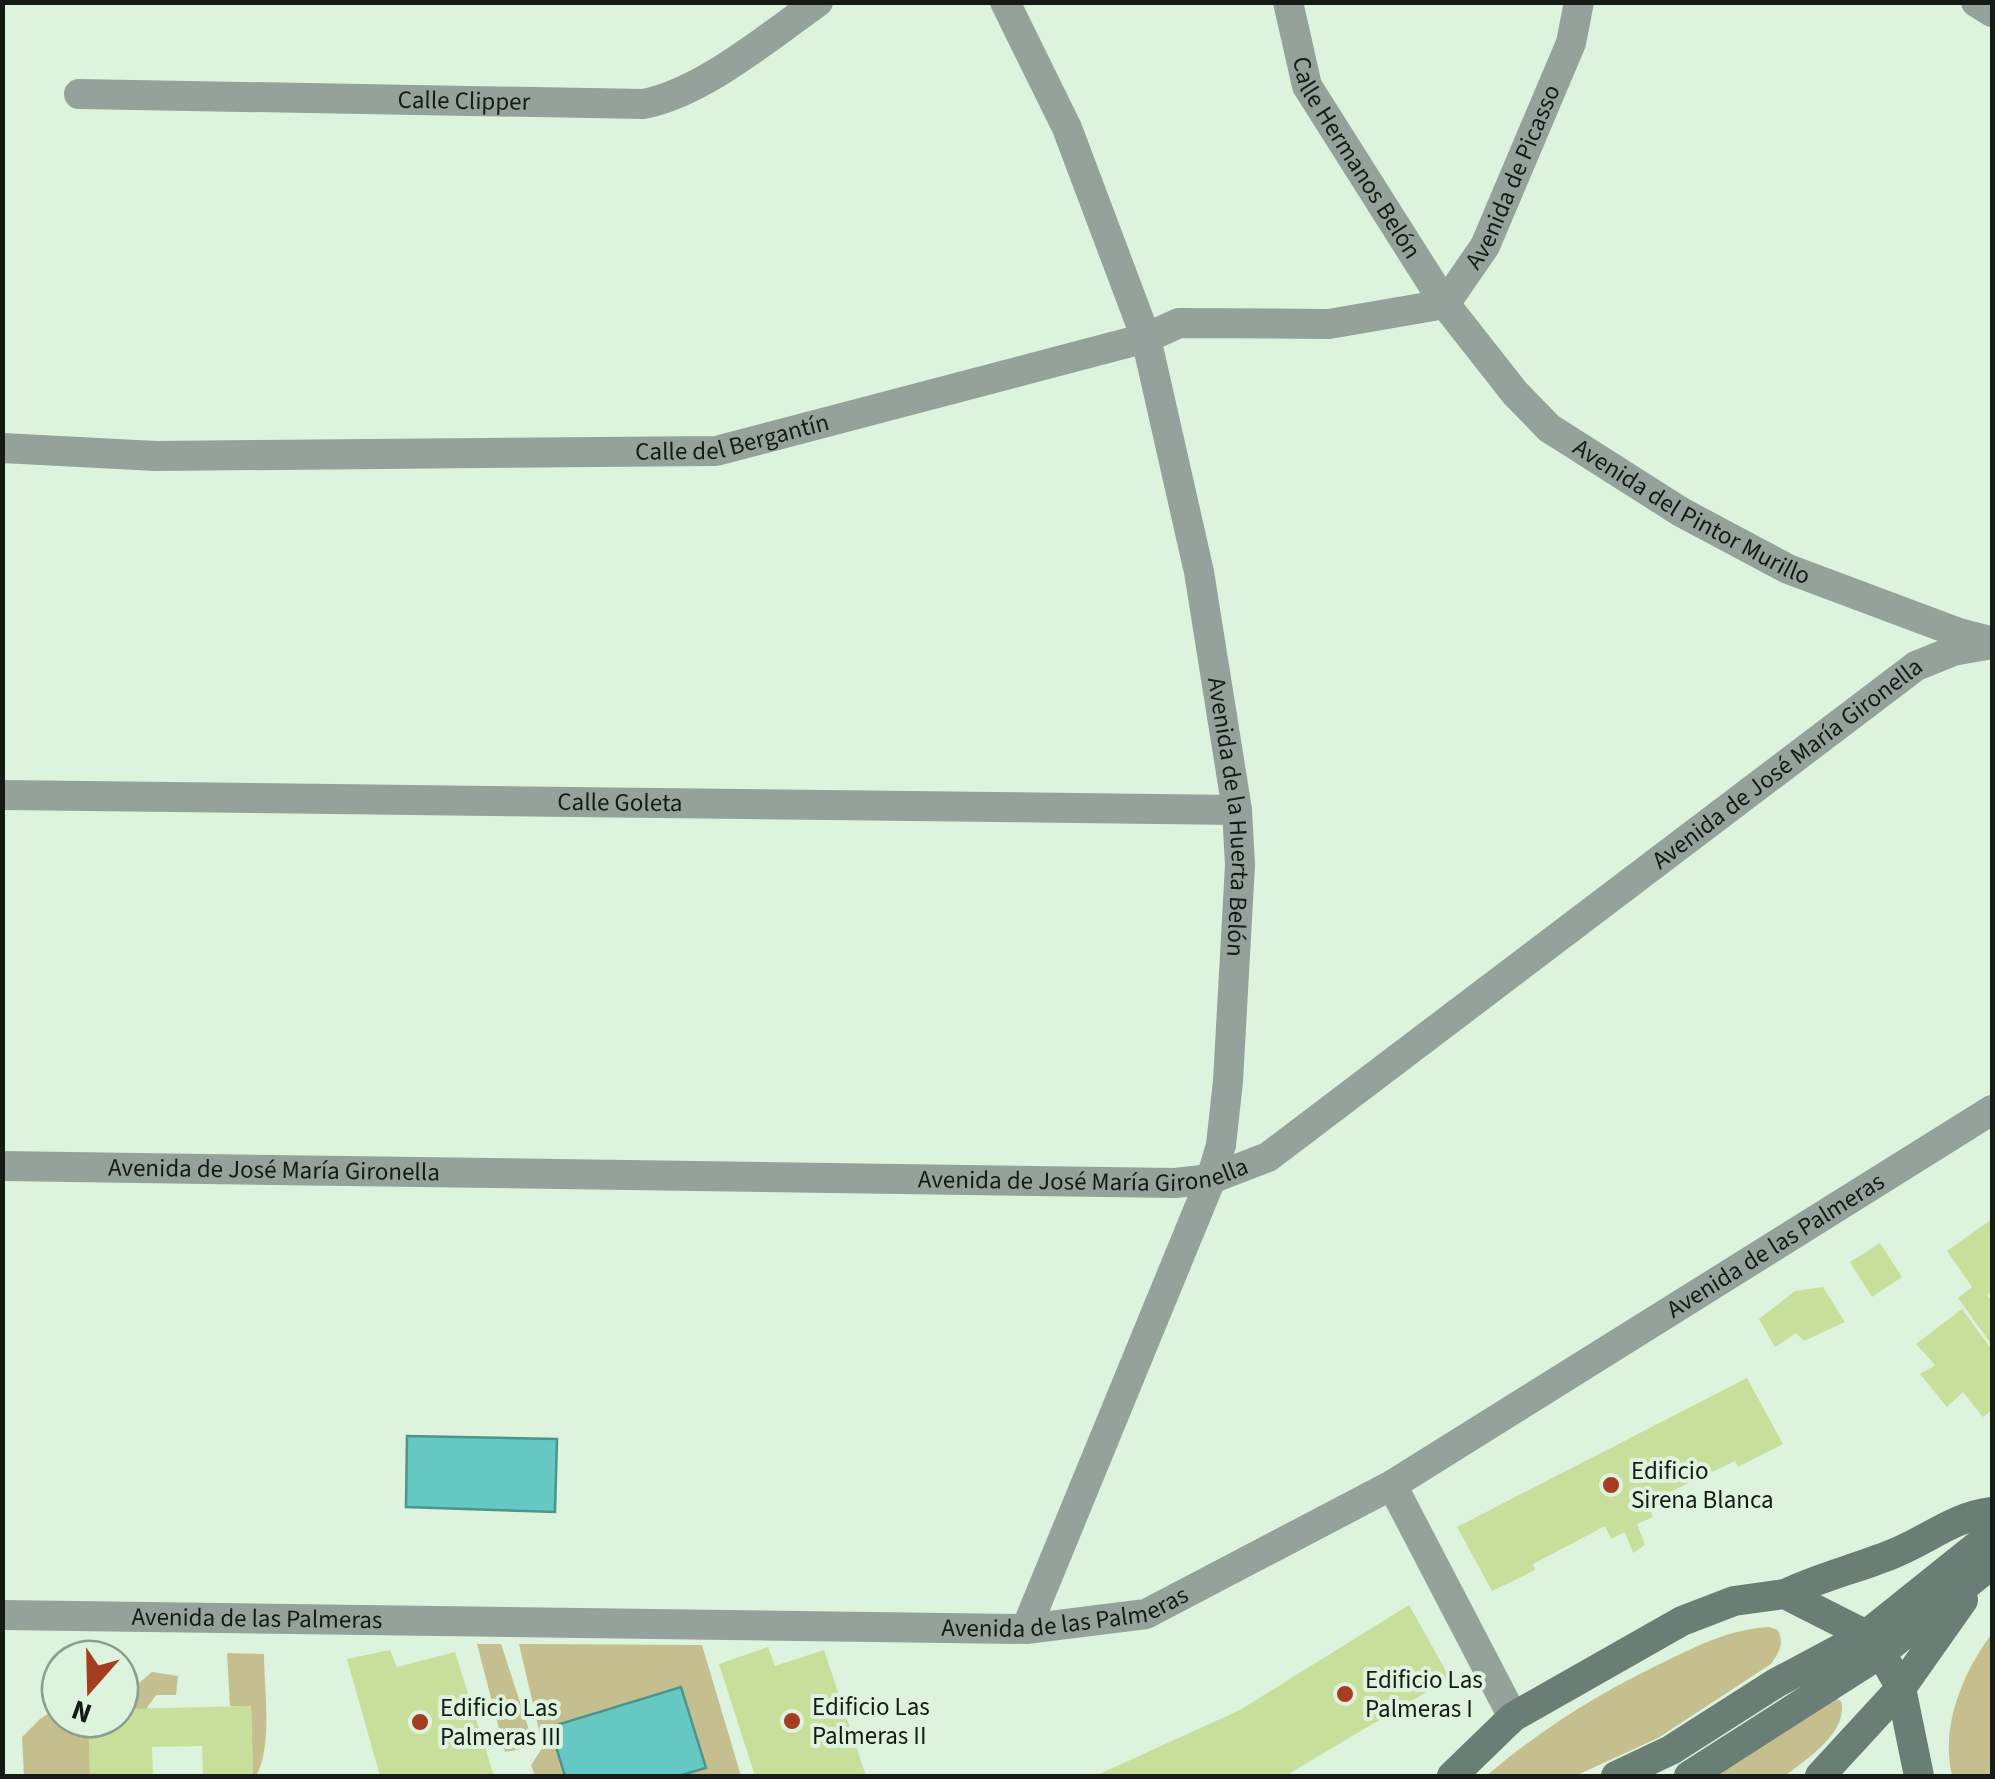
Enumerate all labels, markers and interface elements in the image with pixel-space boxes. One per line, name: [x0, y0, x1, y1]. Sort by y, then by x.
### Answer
street label: Calle Hermanos Belón: [1283, 53, 1430, 266]
street label: Avenida de Picasso: [1456, 79, 1569, 277]
street label: Calle Clipper: [397, 82, 531, 120]
street label: Calle del Bergantín: [635, 404, 833, 470]
street label: Avenida del Pintor Murillo: [1566, 430, 1815, 594]
street label: Avenida de José María Gironella: [1644, 649, 1930, 878]
street label: Avenida de la Huerta Belón: [1198, 674, 1258, 958]
street label: Calle Goleta: [557, 784, 683, 821]
street label: Avenida de José María Gironella: [918, 1148, 1253, 1201]
street label: Avenida de José María Gironella: [108, 1150, 440, 1190]
street label: Avenida de las Palmeras: [1660, 1164, 1891, 1327]
place label: Edificio Sirena Blanca: [1631, 1453, 1774, 1518]
marker: Edificio Sirena Blanca: [1600, 1474, 1622, 1496]
street label: Avenida de las Palmeras: [941, 1577, 1195, 1647]
street label: Avenida de las Palmeras: [131, 1599, 383, 1638]
north arrow: [40, 1639, 140, 1739]
place label: Edificio Las Palmeras I: [1365, 1662, 1483, 1727]
marker: Edificio Las Palmeras I: [1334, 1683, 1356, 1705]
place label: Edificio Las Palmeras II: [812, 1689, 930, 1754]
text: N: [66, 1690, 97, 1734]
place label: Edificio Las Palmeras III: [440, 1690, 561, 1755]
marker: Edificio Las Palmeras II: [781, 1710, 803, 1732]
marker: Edificio Las Palmeras III: [409, 1711, 431, 1733]

